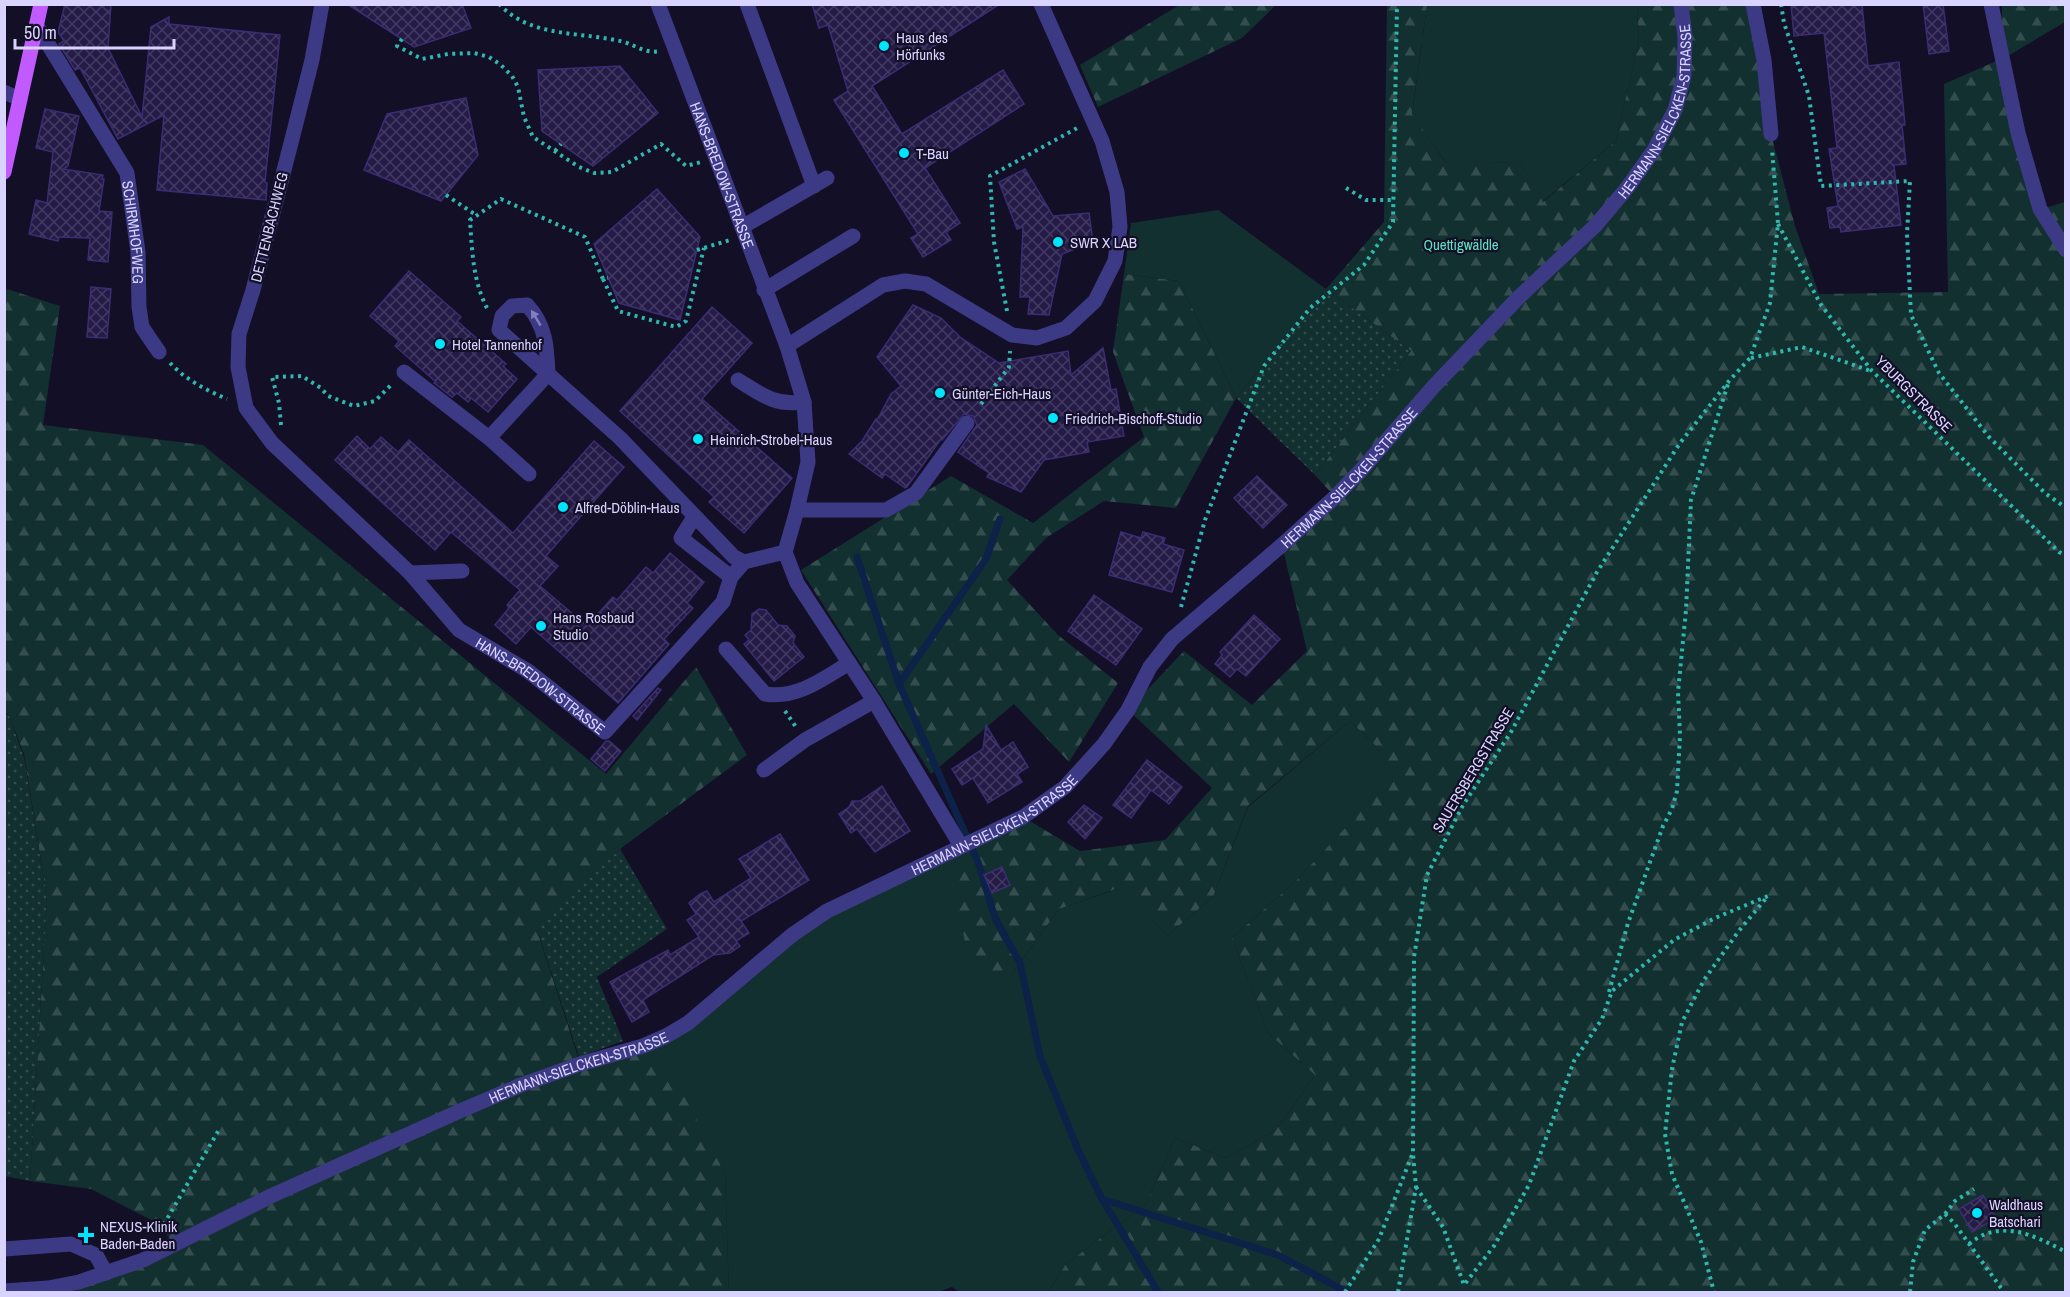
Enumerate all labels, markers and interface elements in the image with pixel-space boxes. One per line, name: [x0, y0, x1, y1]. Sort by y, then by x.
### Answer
scale bar: [15, 12, 174, 50]
text: 50 m: [24, 20, 57, 45]
street label: HERMANN-SIELCKEN-STRASSE: [1612, 23, 1696, 203]
place label: Haus des Hörfunks: [896, 27, 948, 65]
marker: Haus des Hörfunks: [877, 39, 891, 53]
street label: HANS-BREDOW-STRASSE: [685, 99, 760, 252]
place label: T-Bau: [916, 143, 949, 164]
marker: T-Bau: [897, 146, 911, 160]
street label: DETTENBACHWEG: [245, 170, 293, 284]
street label: SCHIRMHOFWEG: [118, 179, 149, 284]
place label: SWR X LAB: [1070, 232, 1137, 253]
park label: Quettigwäldle: [1423, 234, 1499, 255]
marker: SWR X LAB: [1051, 235, 1065, 249]
one-way arrow: [531, 309, 541, 326]
place label: Hotel Tannenhof: [452, 334, 542, 355]
marker: Hotel Tannenhof: [433, 337, 447, 351]
street label: YBURGSTRASSE: [1871, 351, 1957, 437]
place label: Günter-Eich-Haus: [952, 383, 1051, 404]
marker: Günter-Eich-Haus: [933, 386, 947, 400]
street label: HERMANN-SIELCKEN-STRASSE: [1276, 402, 1422, 552]
place label: Friedrich-Bischoff-Studio: [1065, 408, 1202, 429]
marker: Friedrich-Bischoff-Studio: [1046, 411, 1060, 425]
place label: Heinrich-Strobel-Haus: [710, 429, 832, 450]
marker: Heinrich-Strobel-Haus: [691, 432, 705, 446]
place label: Alfred-Döblin-Haus: [574, 497, 680, 518]
marker: Alfred-Döblin-Haus: [556, 500, 570, 514]
place label: Hans Rosbaud Studio: [553, 607, 634, 645]
marker: Hans Rosbaud Studio: [534, 619, 548, 633]
street label: HANS-BREDOW-STRASSE: [472, 632, 610, 739]
street label: SAUERSBERGSTRASSE: [1427, 703, 1519, 837]
street label: HERMANN-SIELCKEN-STRASSE: [907, 770, 1082, 880]
street label: HERMANN-SIELCKEN-STRASSE: [485, 1026, 671, 1108]
place label: Waldhaus Batschari: [1989, 1194, 2043, 1232]
marker: Waldhaus Batschari: [1970, 1206, 1984, 1220]
place label: NEXUS-Klinik Baden-Baden: [100, 1216, 178, 1254]
marker: NEXUS-Klinik Baden-Baden: [77, 1226, 95, 1244]

